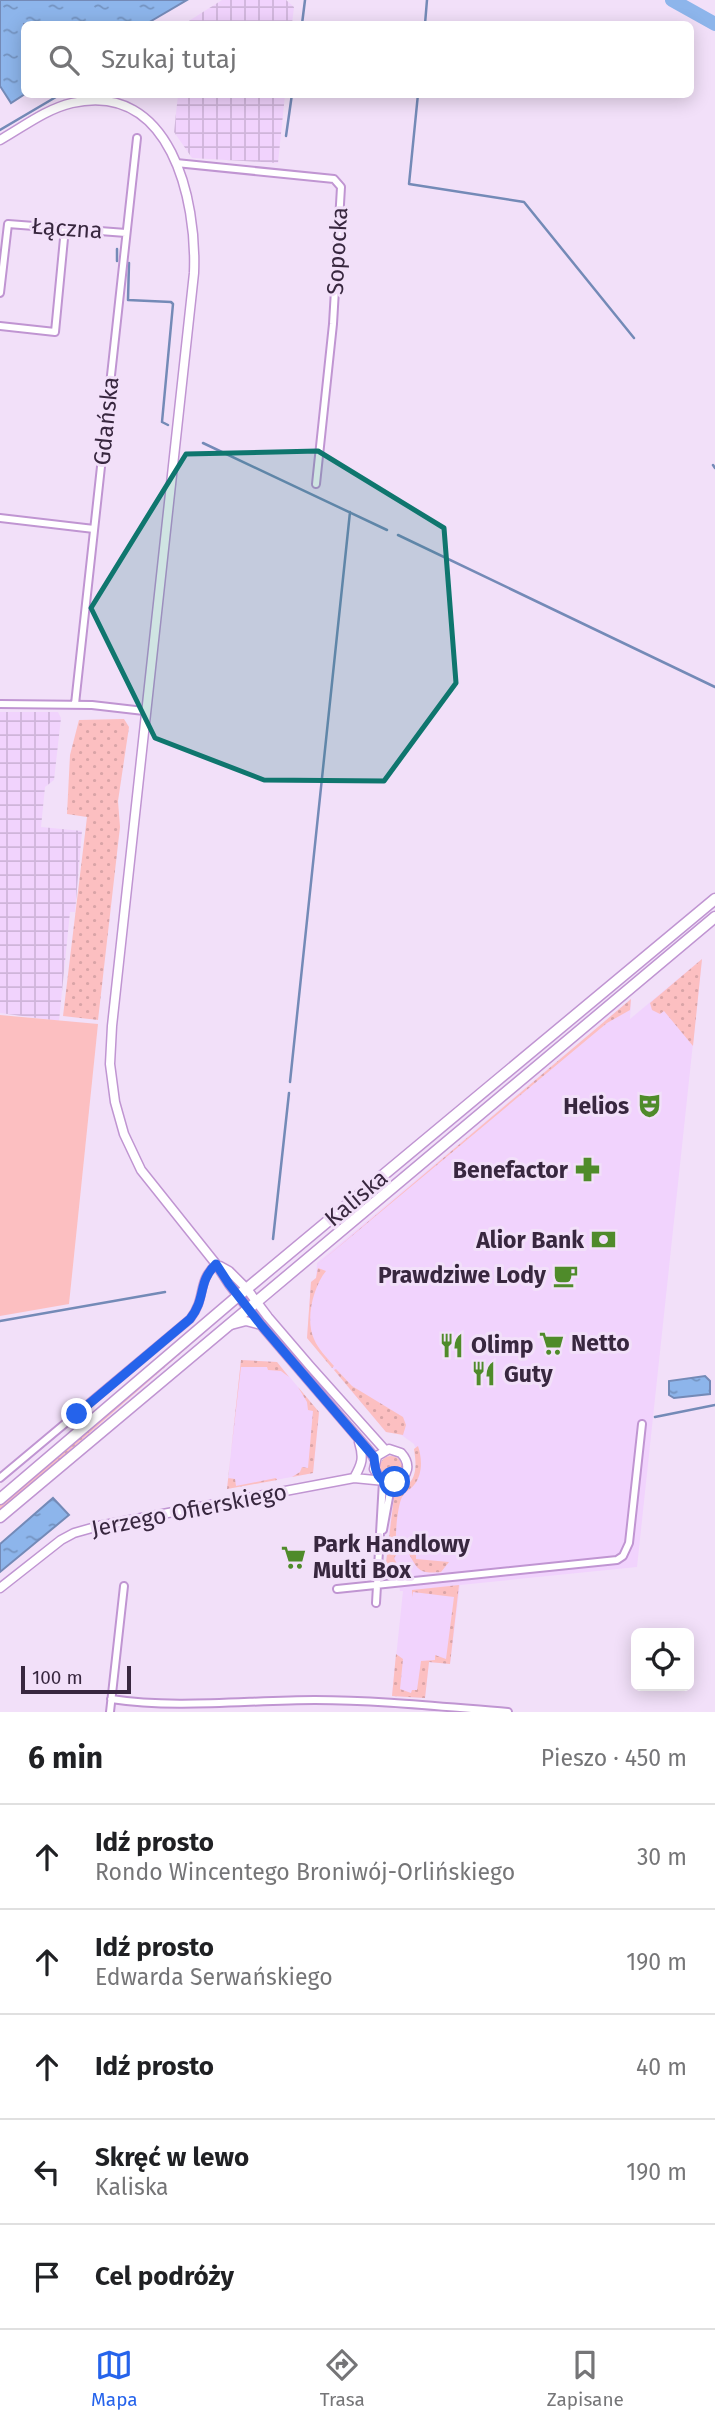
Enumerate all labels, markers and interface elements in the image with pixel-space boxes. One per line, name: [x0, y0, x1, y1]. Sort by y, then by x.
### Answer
search box: [21, 21, 694, 98]
icon: search: [45, 41, 83, 79]
text: Szukaj tutaj: [101, 44, 237, 75]
street label: Sopocka: [321, 206, 353, 296]
street label: Łączna: [31, 212, 103, 244]
street label: Gdańska: [87, 375, 125, 467]
place label: Helios: [563, 1092, 629, 1120]
theatre icon: Helios: [635, 1092, 663, 1120]
place label: Benefactor: [453, 1156, 569, 1184]
pharmacy icon: Benefactor: [574, 1156, 602, 1184]
street label: Kaliska: [319, 1164, 393, 1232]
place label: Alior Bank: [475, 1226, 584, 1254]
bank icon: Alior Bank: [590, 1226, 618, 1254]
place label: Prawdziwe Lody: [378, 1261, 547, 1289]
cafe icon: Prawdziwe Lody: [552, 1261, 580, 1289]
supermarket icon: Netto: [537, 1329, 565, 1357]
place label: Netto: [571, 1329, 630, 1357]
restaurant icon: Olimp: [437, 1331, 465, 1359]
place label: Olimp: [471, 1331, 533, 1359]
restaurant icon: Guty: [470, 1360, 498, 1388]
place label: Guty: [504, 1360, 554, 1388]
route end: [61, 1398, 92, 1429]
route start: [379, 1466, 410, 1497]
street label: Jerzego Ofierskiego: [89, 1477, 289, 1543]
place label: Park Handlowy Multi Box: [313, 1530, 471, 1584]
supermarket icon: Park Handlowy Multi Box: [279, 1543, 307, 1571]
map controls: [631, 1628, 694, 1691]
button: locate: [631, 1628, 694, 1691]
scale bar: [21, 1663, 131, 1695]
text: 100 m: [32, 1666, 83, 1689]
text: 6 min: [28, 1740, 103, 1776]
text: Pieszo · 450 m: [541, 1744, 687, 1772]
text: Idź prosto: [95, 1827, 214, 1858]
icon: ahead: [28, 1838, 66, 1876]
text: 30 m: [637, 1843, 687, 1871]
text: Rondo Wincentego Broniwój-Orlińskiego: [95, 1858, 515, 1886]
text: Idź prosto: [95, 1932, 214, 1963]
icon: ahead: [28, 1943, 66, 1981]
text: 190 m: [626, 1948, 687, 1976]
text: Edwarda Serwańskiego: [95, 1963, 333, 1991]
icon: ahead: [28, 2048, 66, 2086]
text: Idź prosto: [95, 2051, 214, 2082]
text: 40 m: [636, 2053, 687, 2081]
text: Skręć w lewo: [95, 2142, 249, 2173]
icon: left: [28, 2153, 66, 2191]
text: 190 m: [626, 2158, 687, 2186]
text: Kaliska: [95, 2173, 169, 2201]
icon: arrive: [28, 2258, 66, 2296]
text: Cel podróży: [95, 2261, 234, 2292]
tab: Mapa: [91, 2346, 138, 2411]
tab: Trasa: [320, 2346, 365, 2411]
tab: Zapisane: [547, 2346, 624, 2411]

